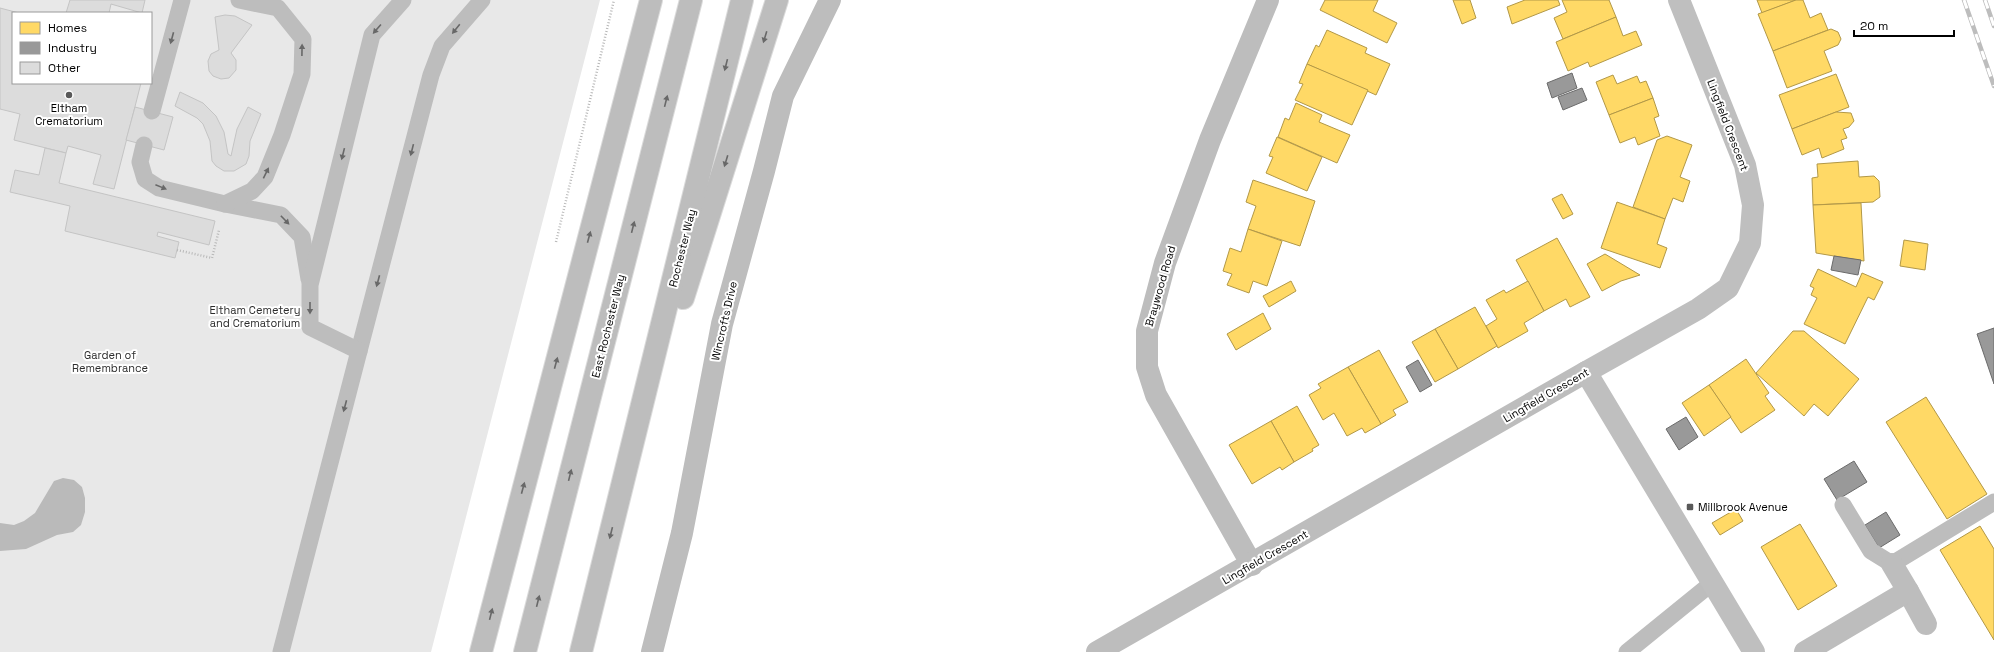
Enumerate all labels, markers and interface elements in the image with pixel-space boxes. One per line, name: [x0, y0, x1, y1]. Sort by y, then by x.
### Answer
legend: [12, 12, 152, 84]
scale bar: [1854, 12, 1954, 38]
text: 20 m: [1860, 18, 1888, 34]
text: Homes: [48, 20, 87, 36]
one-way arrow: [452, 23, 460, 34]
one-way arrow: [373, 24, 382, 35]
one-way arrow: [169, 32, 175, 44]
one-way arrow: [762, 32, 768, 44]
text: Industry: [48, 40, 97, 56]
one-way arrow: [299, 44, 306, 56]
one-way arrow: [723, 59, 729, 71]
text: Other: [48, 60, 81, 76]
street label: Lingfield Crescent: [1704, 77, 1752, 173]
marker: Eltham Crematorium: [64, 90, 74, 100]
one-way arrow: [663, 95, 669, 107]
place label: Eltham Crematorium: [35, 101, 103, 128]
one-way arrow: [409, 144, 415, 156]
one-way arrow: [340, 148, 346, 160]
one-way arrow: [723, 156, 729, 168]
one-way arrow: [263, 167, 269, 179]
one-way arrow: [155, 185, 167, 191]
street label: Rochester Way: [666, 208, 698, 288]
one-way arrow: [280, 215, 290, 225]
one-way arrow: [631, 220, 637, 233]
one-way arrow: [586, 231, 592, 243]
street label: Braywood Road: [1142, 244, 1178, 328]
street label: East Rochester Way: [588, 273, 628, 379]
one-way arrow: [375, 275, 381, 287]
street label: Wincrofts Drive: [708, 280, 740, 362]
one-way arrow: [307, 302, 313, 315]
park label: Eltham Cemetery and Crematorium: [210, 303, 300, 330]
park label: Garden of Remembrance: [72, 348, 148, 375]
one-way arrow: [553, 356, 559, 368]
street label: Lingfield Crescent: [1501, 365, 1591, 425]
one-way arrow: [342, 400, 348, 412]
one-way arrow: [567, 468, 573, 480]
one-way arrow: [520, 482, 526, 494]
place label: Millbrook Avenue: [1698, 500, 1788, 514]
marker: Millbrook Avenue: [1685, 502, 1695, 512]
one-way arrow: [608, 527, 614, 539]
street label: Lingfield Crescent: [1220, 527, 1310, 587]
one-way arrow: [535, 594, 541, 607]
one-way arrow: [488, 608, 494, 620]

